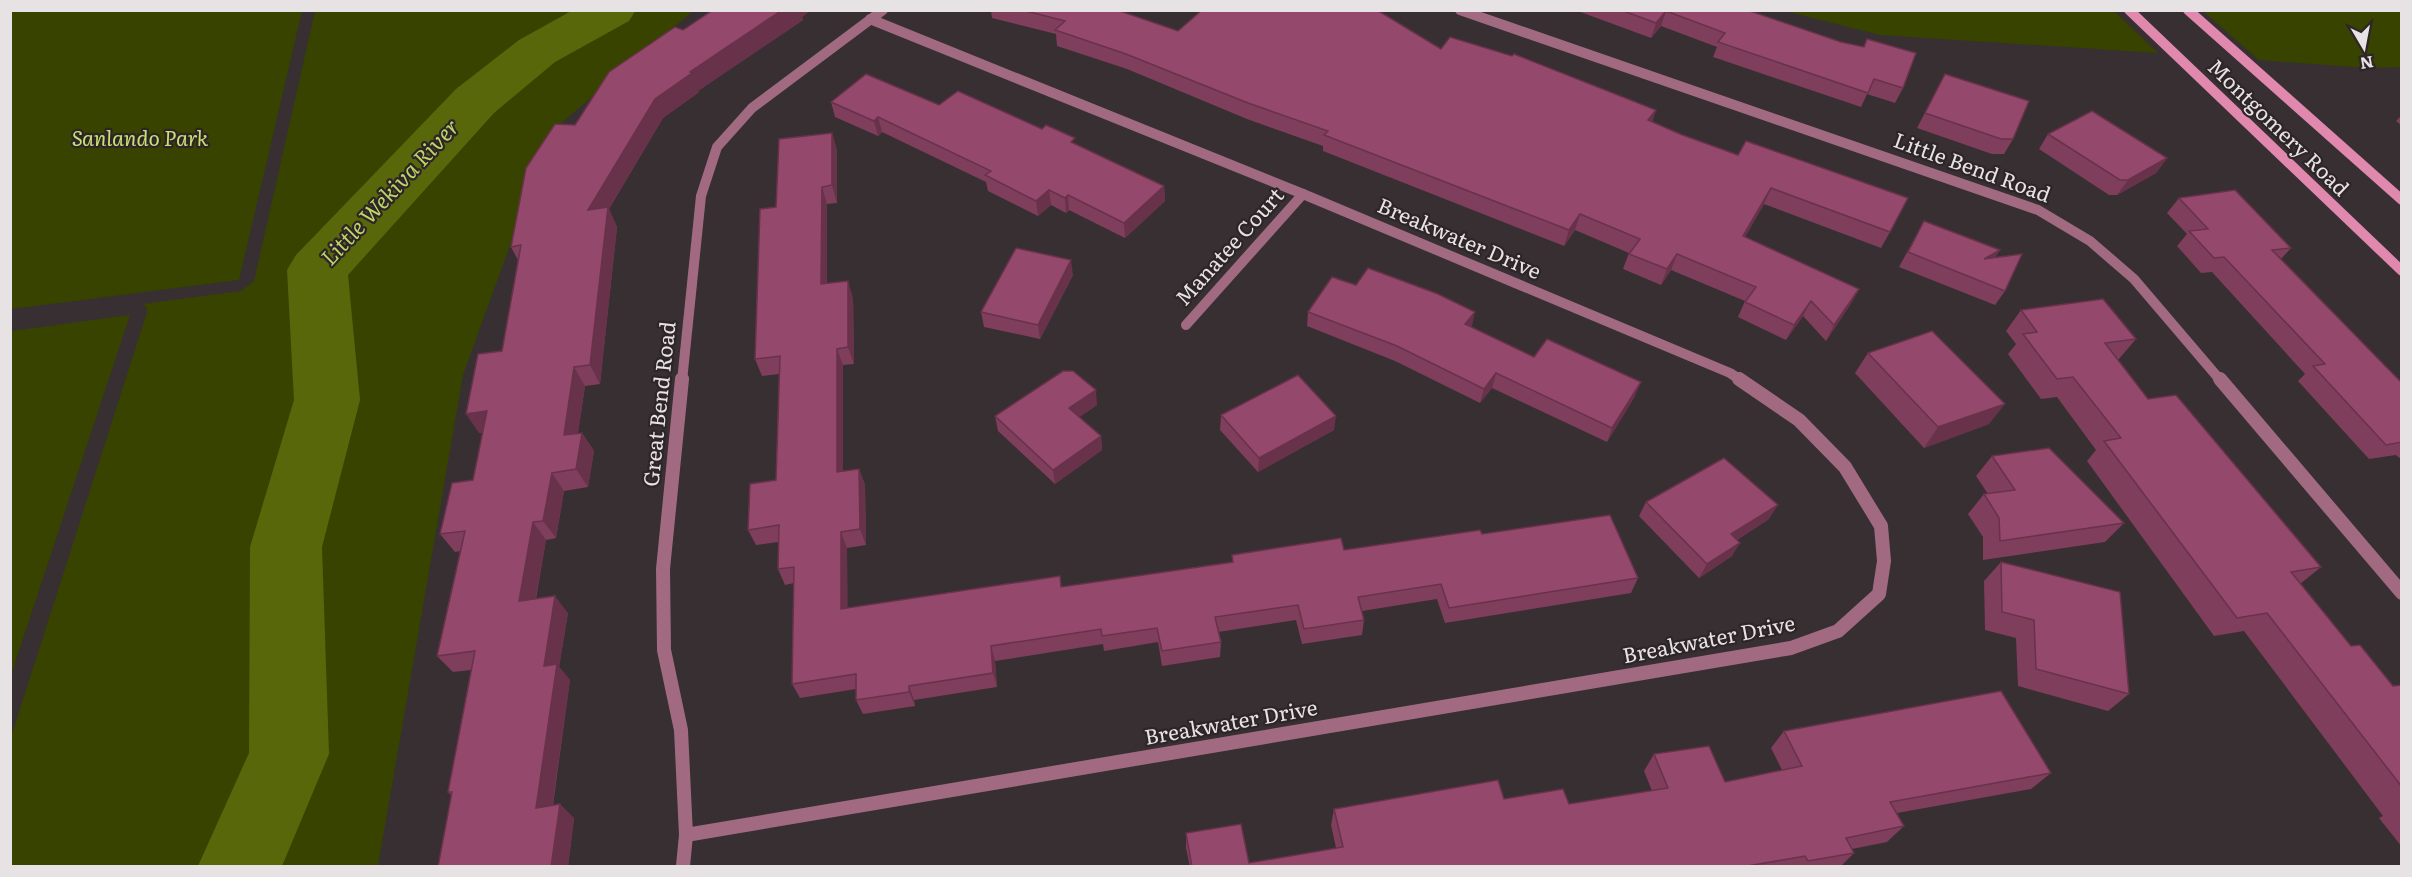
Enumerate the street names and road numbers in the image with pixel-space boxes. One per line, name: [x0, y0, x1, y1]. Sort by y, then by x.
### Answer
street label: Montgomery Road: [2202, 50, 2358, 202]
street label: Little Bend Road: [1890, 123, 2056, 208]
street label: Manatee Court: [1167, 179, 1290, 311]
street label: Breakwater Drive: [1373, 188, 1547, 285]
street label: Great Bend Road: [633, 319, 682, 488]
street label: Breakwater Drive: [1620, 606, 1798, 669]
street label: Breakwater Drive: [1142, 690, 1320, 751]

